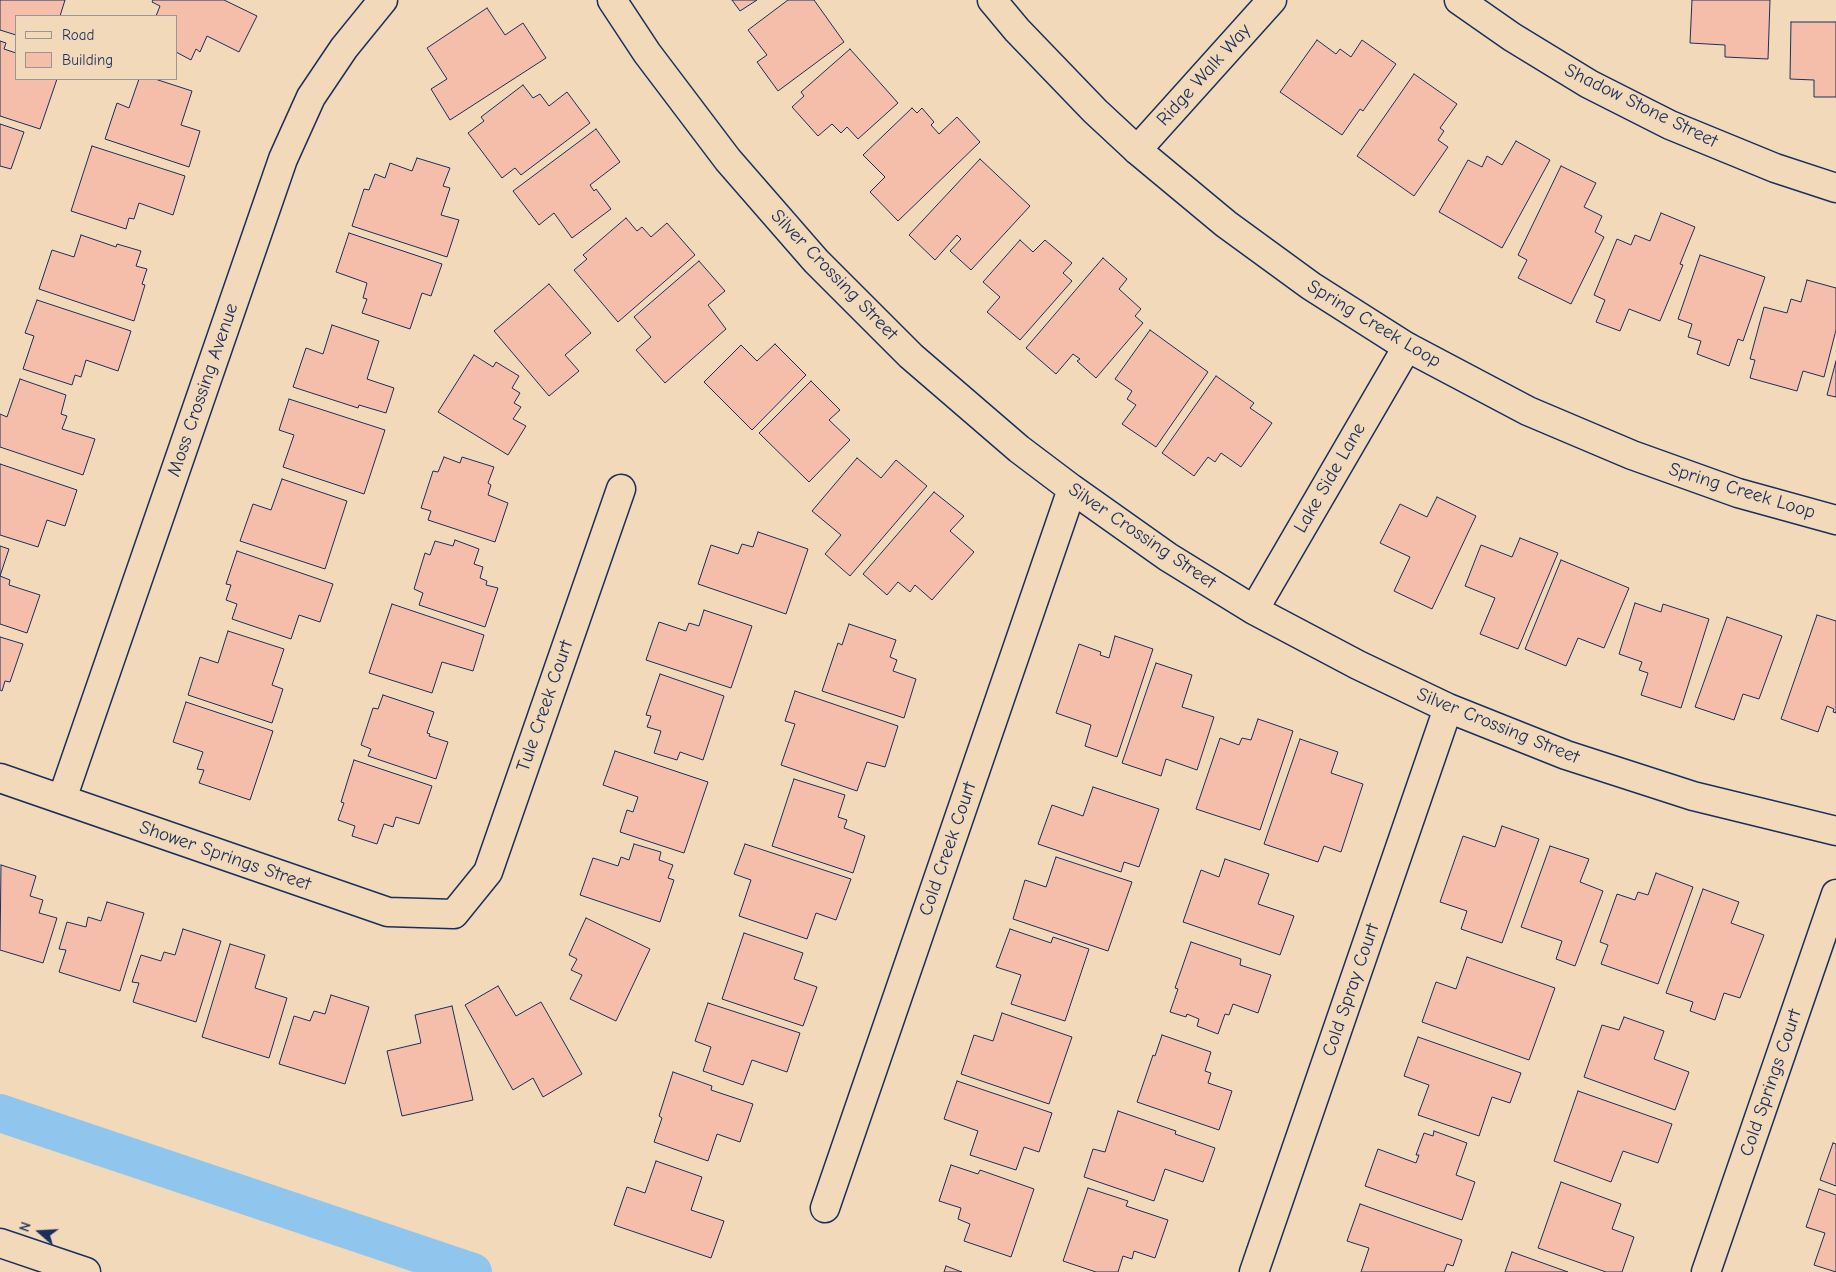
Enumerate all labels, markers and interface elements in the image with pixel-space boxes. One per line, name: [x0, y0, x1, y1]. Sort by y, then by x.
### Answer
legend: [15, 15, 178, 80]
street label: Ridge Walk Way: [1152, 19, 1256, 131]
text: Road: [62, 26, 94, 44]
text: Building: [62, 51, 113, 69]
street label: Shadow Stone Street: [1561, 59, 1721, 153]
street label: Silver Crossing Street: [766, 205, 902, 345]
street label: Spring Creek Loop: [1303, 275, 1445, 373]
street label: Moss Crossing Avenue: [163, 300, 243, 480]
street label: Lake Side Lane: [1289, 419, 1371, 537]
street label: Spring Creek Loop: [1666, 458, 1818, 524]
street label: Silver Crossing Street: [1064, 478, 1220, 594]
street label: Tule Creek Court: [512, 637, 578, 775]
street label: Silver Crossing Street: [1413, 683, 1583, 769]
street label: Cold Creek Court: [914, 779, 982, 919]
street label: Shower Springs Street: [136, 816, 314, 896]
street label: Cold Spray Court: [1318, 921, 1384, 1059]
street label: Cold Springs Court: [1735, 1007, 1807, 1159]
north arrow: [15, 1207, 65, 1257]
text: N: [16, 1220, 35, 1234]

